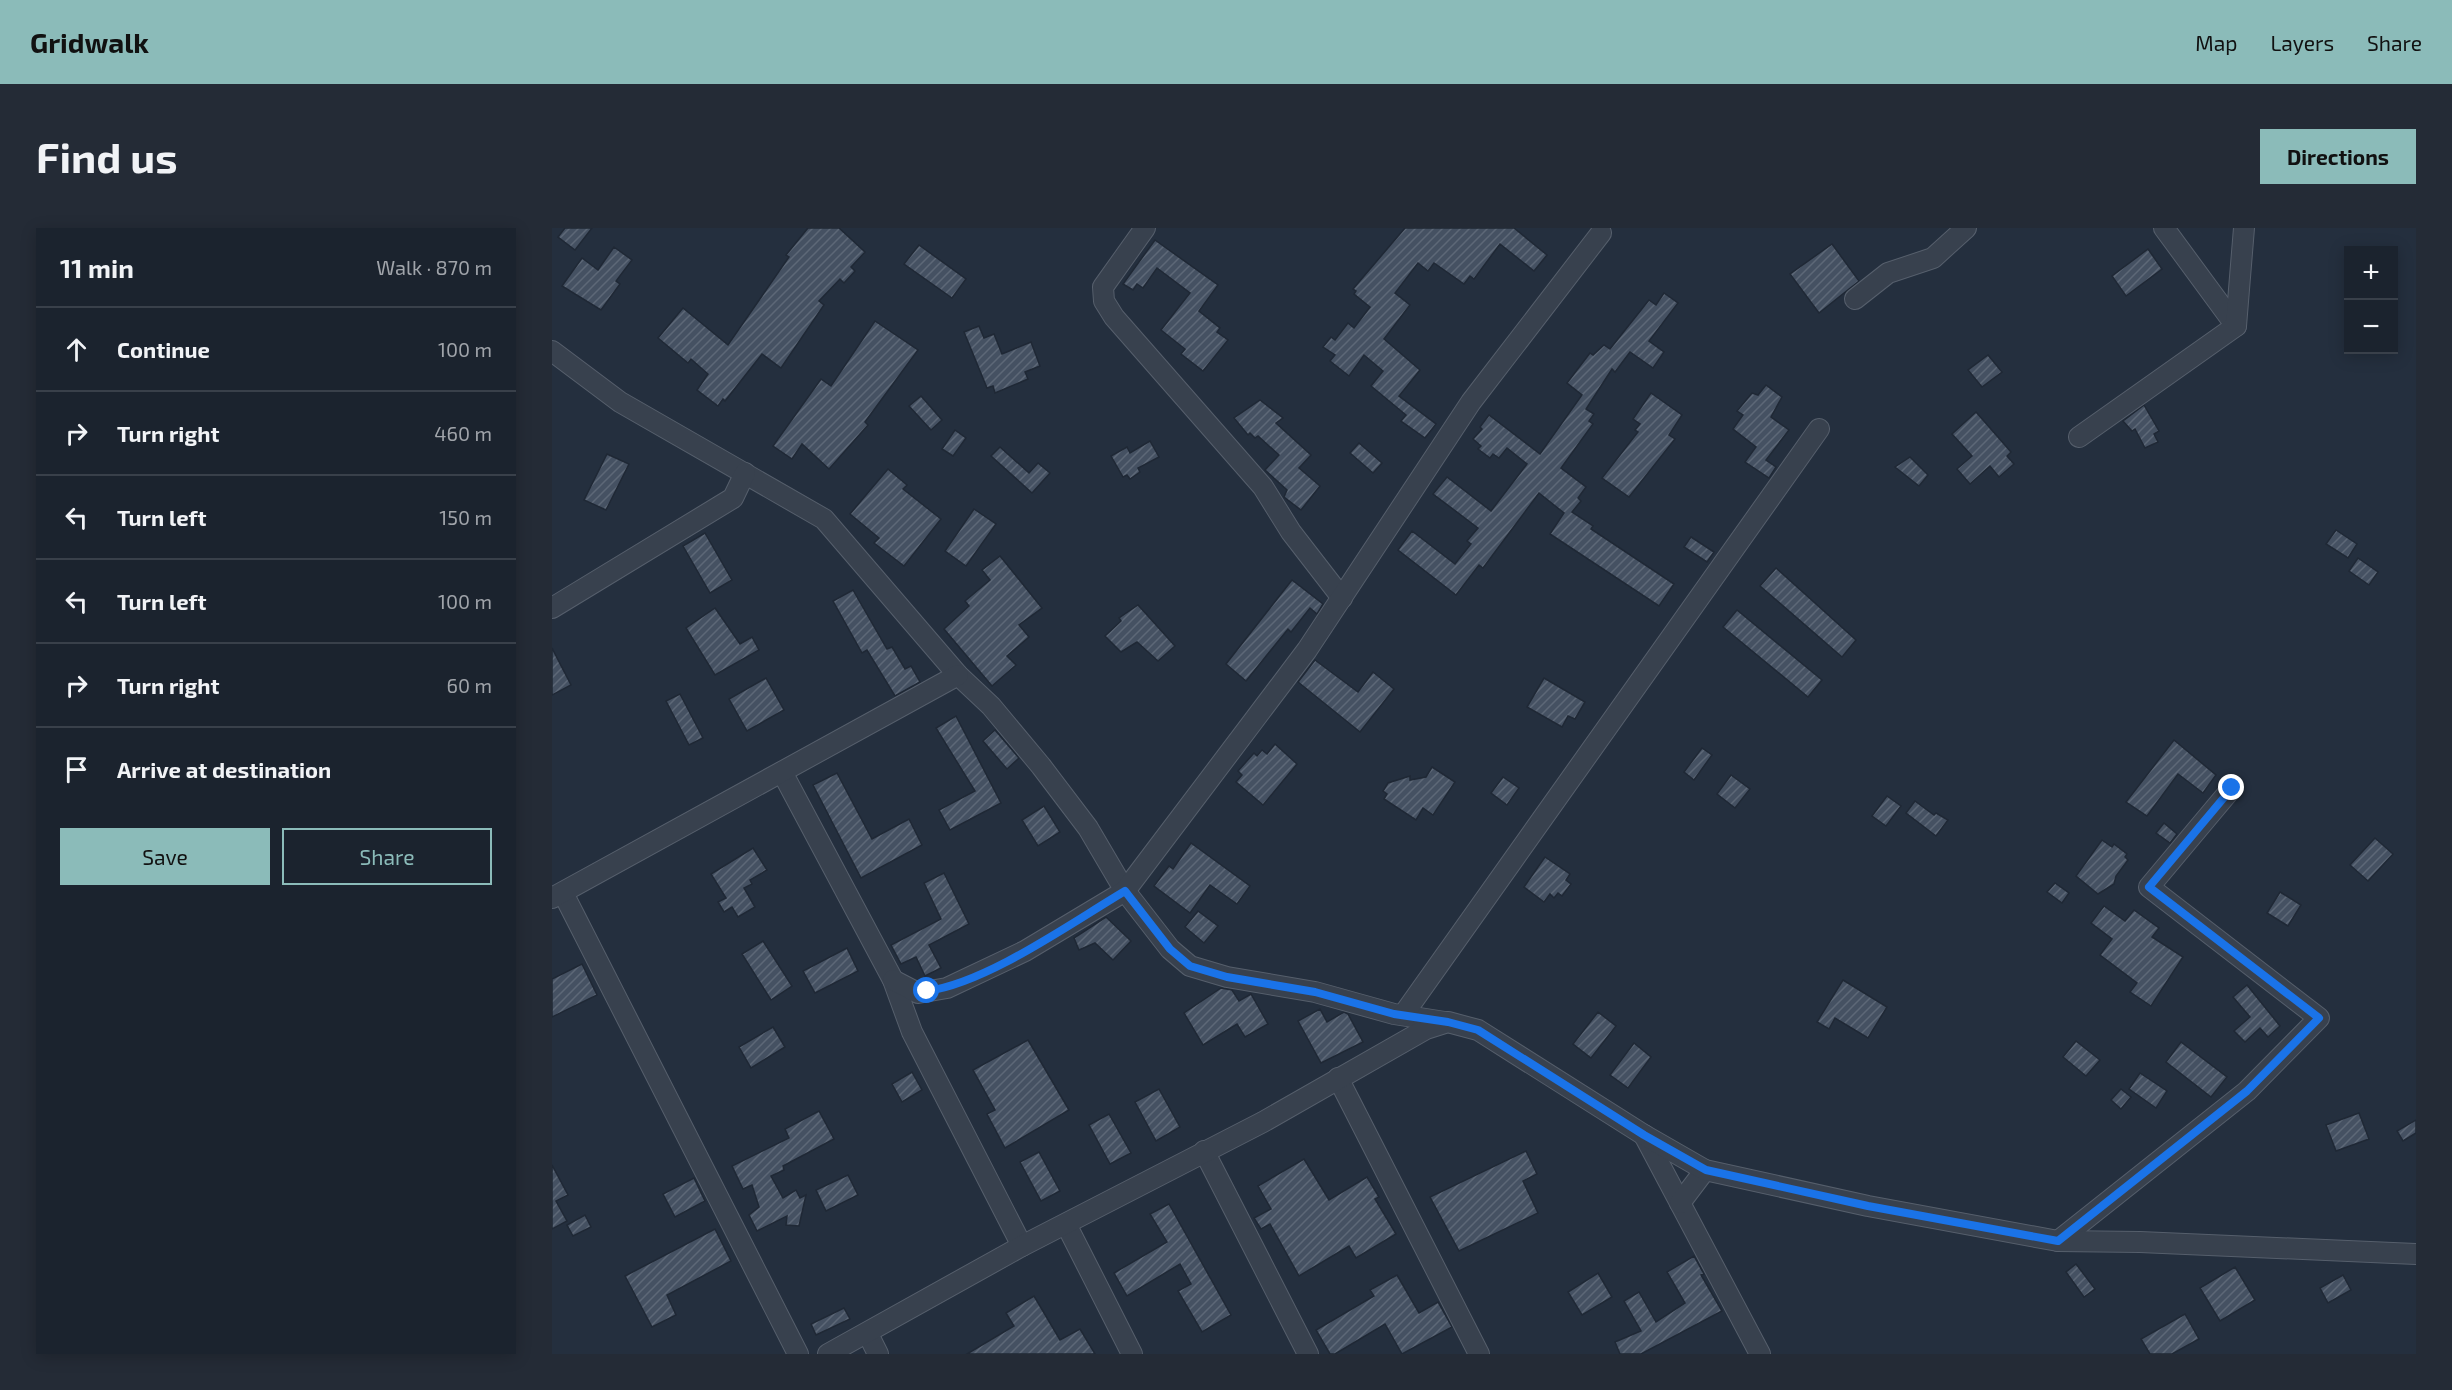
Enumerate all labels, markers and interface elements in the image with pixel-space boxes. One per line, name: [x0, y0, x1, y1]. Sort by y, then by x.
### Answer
text: Gridwalk: [30, 25, 149, 59]
text: Map: [2195, 30, 2237, 55]
text: Layers: [2270, 30, 2334, 55]
text: Share: [2367, 30, 2422, 55]
button: Directions: [2260, 129, 2416, 184]
text: Find us: [36, 131, 178, 181]
map controls: [2344, 246, 2398, 354]
button: +: [2344, 246, 2398, 300]
text: 11 min: [60, 252, 134, 283]
text: Walk · 870 m: [376, 255, 492, 279]
button: −: [2344, 300, 2398, 354]
icon: ahead: [60, 333, 93, 366]
text: Continue: [117, 336, 210, 362]
text: 100 m: [438, 337, 492, 361]
icon: right: [60, 417, 93, 450]
text: Turn right: [117, 420, 219, 446]
text: 460 m: [434, 421, 492, 445]
icon: left: [60, 501, 93, 534]
text: Turn left: [117, 504, 206, 530]
text: 150 m: [439, 505, 492, 529]
icon: left: [60, 585, 93, 618]
text: Turn left: [117, 588, 206, 614]
text: 100 m: [438, 589, 492, 613]
icon: right: [60, 669, 93, 702]
text: Turn right: [117, 672, 219, 698]
text: 60 m: [447, 673, 492, 697]
icon: arrive: [60, 753, 93, 786]
text: Arrive at destination: [117, 756, 331, 782]
route end: [2218, 774, 2244, 800]
button: Save: [60, 828, 270, 885]
button: Share: [282, 828, 492, 885]
route start: [913, 977, 939, 1003]

